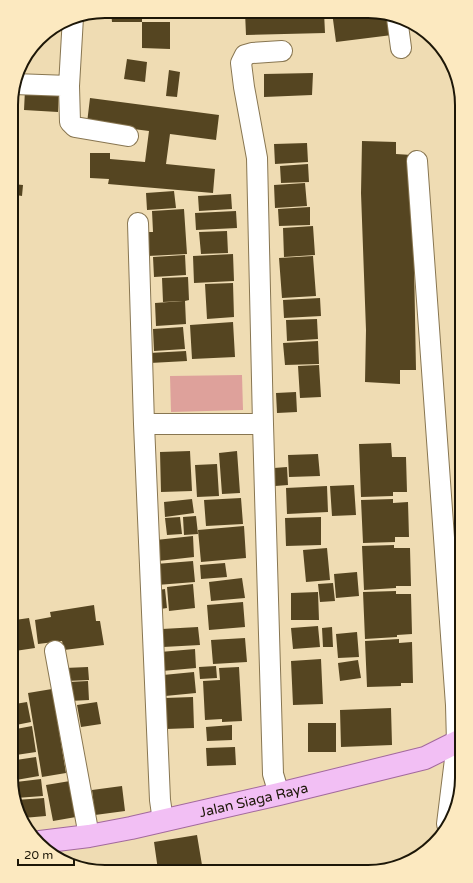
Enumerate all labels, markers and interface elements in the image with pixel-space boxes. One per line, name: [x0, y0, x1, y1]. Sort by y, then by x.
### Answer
street label: Jalan Siaga Raya: [198, 779, 310, 821]
scale bar: [18, 841, 74, 867]
text: 20 m: [24, 848, 53, 862]

